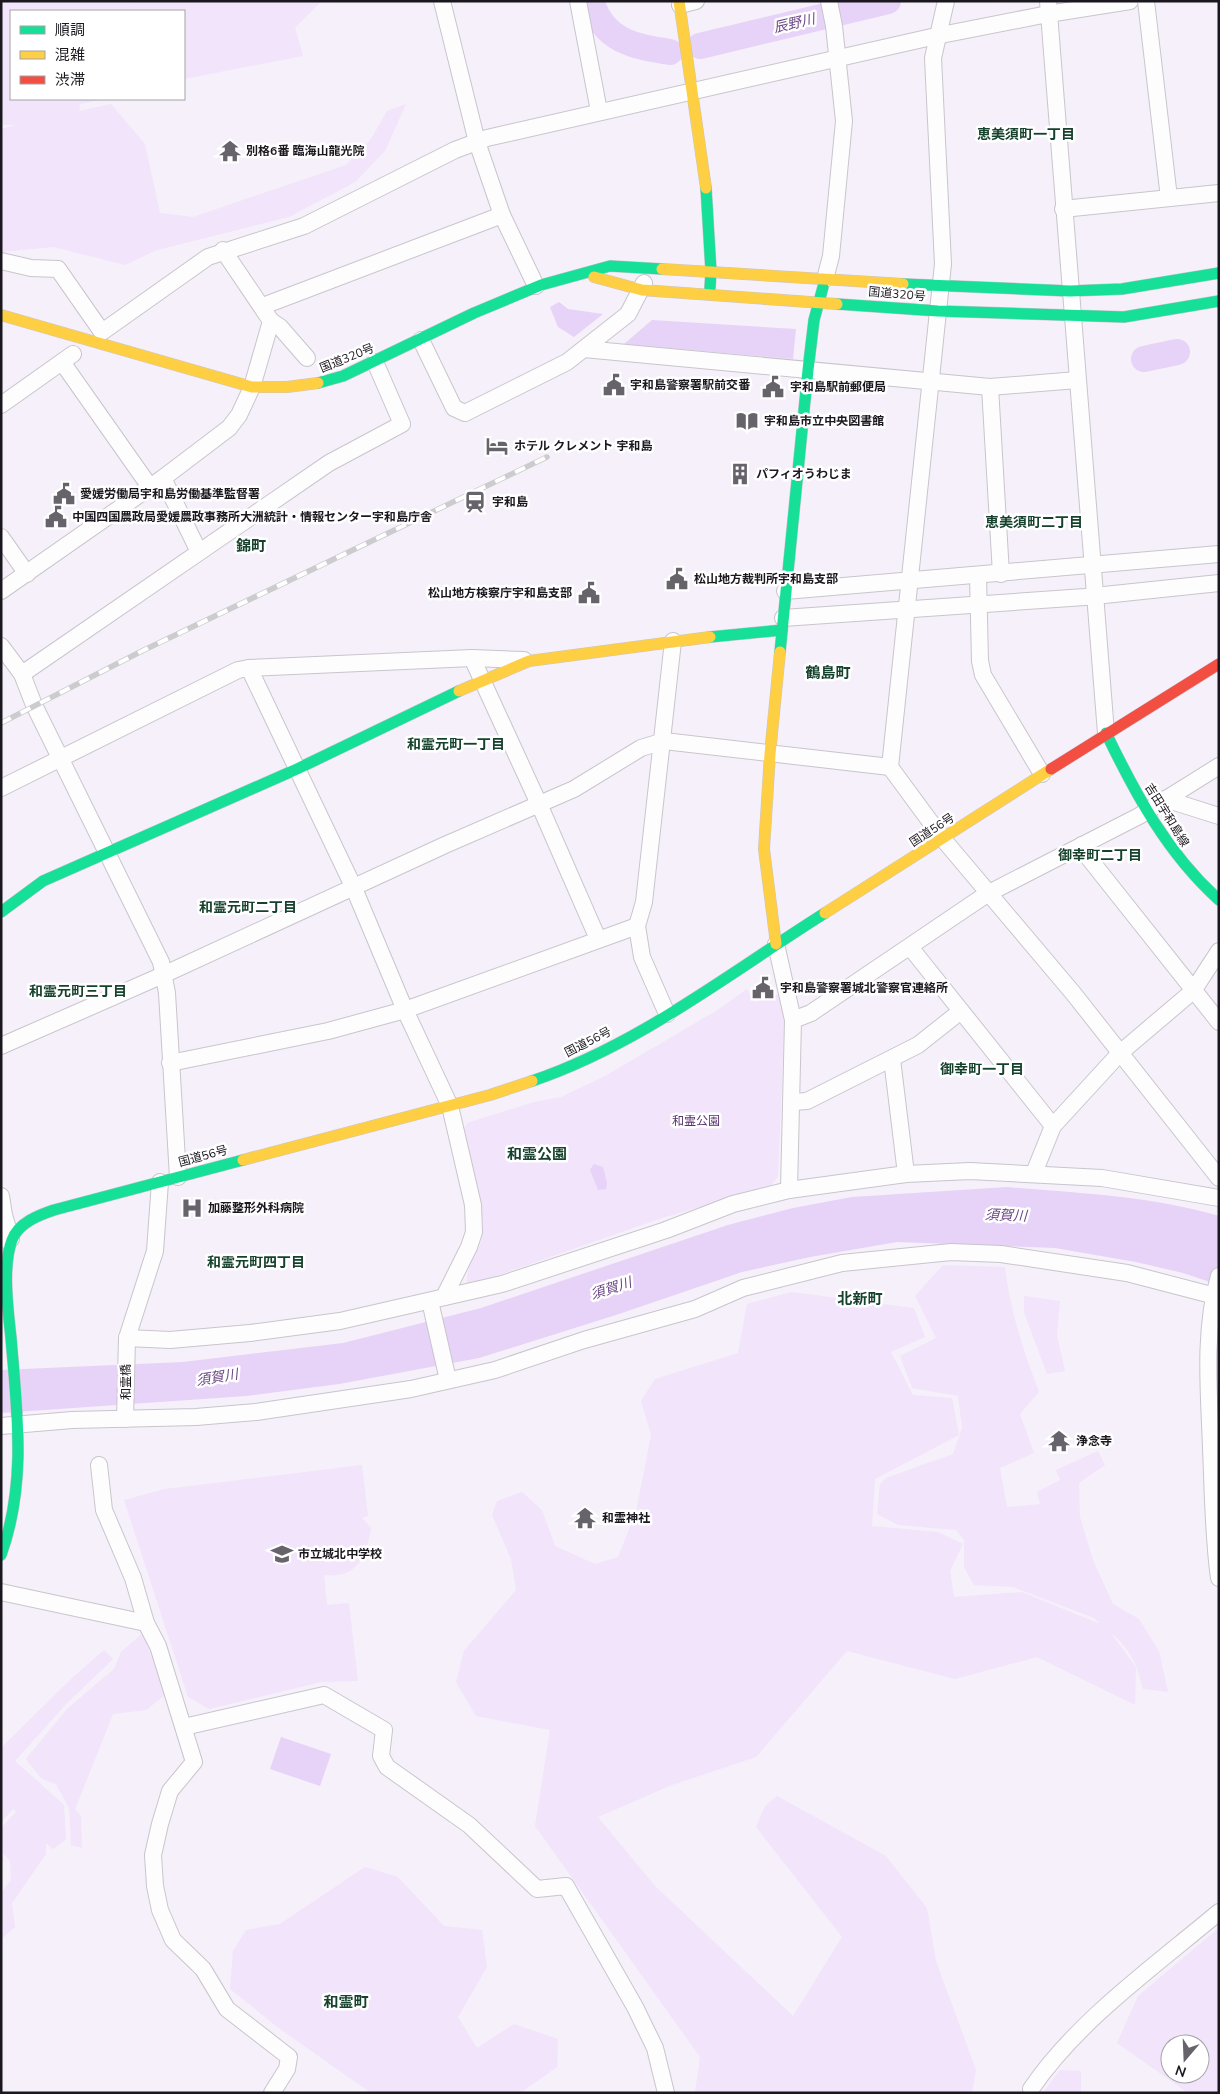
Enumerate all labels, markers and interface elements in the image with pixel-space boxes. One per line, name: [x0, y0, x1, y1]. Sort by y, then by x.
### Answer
water label: 辰野川: [772, 9, 819, 37]
legend: [10, 10, 185, 100]
text: 順調: [55, 20, 85, 40]
text: 混雑: [55, 45, 85, 65]
text: 渋滞: [55, 70, 85, 90]
district label: 恵美須町一丁目: [977, 125, 1075, 144]
temple icon: 別格6番 臨海山龍光院: [217, 138, 243, 164]
place label: 別格6番 臨海山龍光院: [246, 143, 364, 159]
street label: 国道320号: [868, 284, 926, 304]
street label: 国道320号: [317, 340, 377, 376]
public building icon: 宇和島警察署駅前交番: [601, 372, 627, 398]
public building icon: 宇和島駅前郵便局: [760, 374, 786, 400]
place label: 宇和島警察署駅前交番: [630, 377, 751, 393]
place label: 宇和島駅前郵便局: [790, 379, 886, 395]
library icon: 宇和島市立中央図書館: [734, 408, 760, 434]
place label: 宇和島市立中央図書館: [764, 413, 884, 429]
hotel icon: ホテル クレメント 宇和島: [484, 433, 510, 459]
place label: ホテル クレメント 宇和島: [514, 438, 652, 454]
building icon: パフィオうわじま: [727, 461, 753, 487]
place label: パフィオうわじま: [756, 466, 852, 482]
public building icon: 愛媛労働局宇和島労働基準監督署: [51, 481, 77, 507]
place label: 愛媛労働局宇和島労働基準監督署: [80, 486, 260, 502]
station icon: 宇和島: [462, 489, 488, 515]
place label: 宇和島: [492, 494, 528, 510]
public building icon: 中国四国農政局愛媛農政事務所大洲統計・情報センター宇和島庁舎: [43, 504, 69, 530]
place label: 中国四国農政局愛媛農政事務所大洲統計・情報センター宇和島庁舎: [72, 509, 432, 525]
district label: 恵美須町二丁目: [985, 513, 1083, 532]
district label: 錦町: [236, 536, 266, 556]
public building icon: 松山地方裁判所宇和島支部: [664, 566, 690, 592]
place label: 松山地方裁判所宇和島支部: [694, 571, 838, 587]
public building icon: 松山地方検察庁宇和島支部: [576, 580, 602, 606]
place label: 松山地方検察庁宇和島支部: [428, 585, 572, 601]
district label: 鶴島町: [805, 663, 851, 683]
district label: 和霊元町一丁目: [407, 735, 505, 754]
street label: 吉田宇和島線: [1141, 780, 1193, 850]
street label: 国道56号: [907, 810, 957, 850]
district label: 御幸町二丁目: [1058, 846, 1142, 865]
district label: 和霊元町二丁目: [199, 898, 297, 917]
public building icon: 宇和島警察署城北警察官連絡所: [750, 975, 776, 1001]
place label: 宇和島警察署城北警察官連絡所: [780, 980, 948, 996]
district label: 和霊元町三丁目: [29, 982, 127, 1001]
street label: 国道56号: [562, 1023, 614, 1061]
district label: 御幸町一丁目: [940, 1060, 1024, 1079]
park label: 和霊公園: [672, 1113, 720, 1129]
street label: 国道56号: [177, 1142, 229, 1170]
district label: 和霊公園: [507, 1144, 567, 1164]
hospital icon: 加藤整形外科病院: [179, 1195, 205, 1221]
place label: 加藤整形外科病院: [208, 1200, 304, 1216]
water label: 須賀川: [985, 1205, 1029, 1226]
district label: 和霊元町四丁目: [207, 1253, 305, 1272]
water label: 須賀川: [588, 1272, 636, 1304]
district label: 北新町: [837, 1289, 883, 1309]
street label: 和霊橋: [118, 1364, 134, 1400]
water label: 須賀川: [195, 1365, 241, 1390]
temple icon: 浄念寺: [1046, 1428, 1072, 1454]
place label: 浄念寺: [1076, 1433, 1112, 1449]
temple icon: 和霊神社: [572, 1505, 598, 1531]
place label: 和霊神社: [602, 1510, 650, 1526]
school or university icon: 市立城北中学校: [269, 1541, 295, 1567]
place label: 市立城北中学校: [298, 1546, 382, 1562]
district label: 和霊町: [323, 1992, 369, 2012]
north arrow: [1160, 2034, 1210, 2084]
text: N: [1173, 2060, 1189, 2082]

